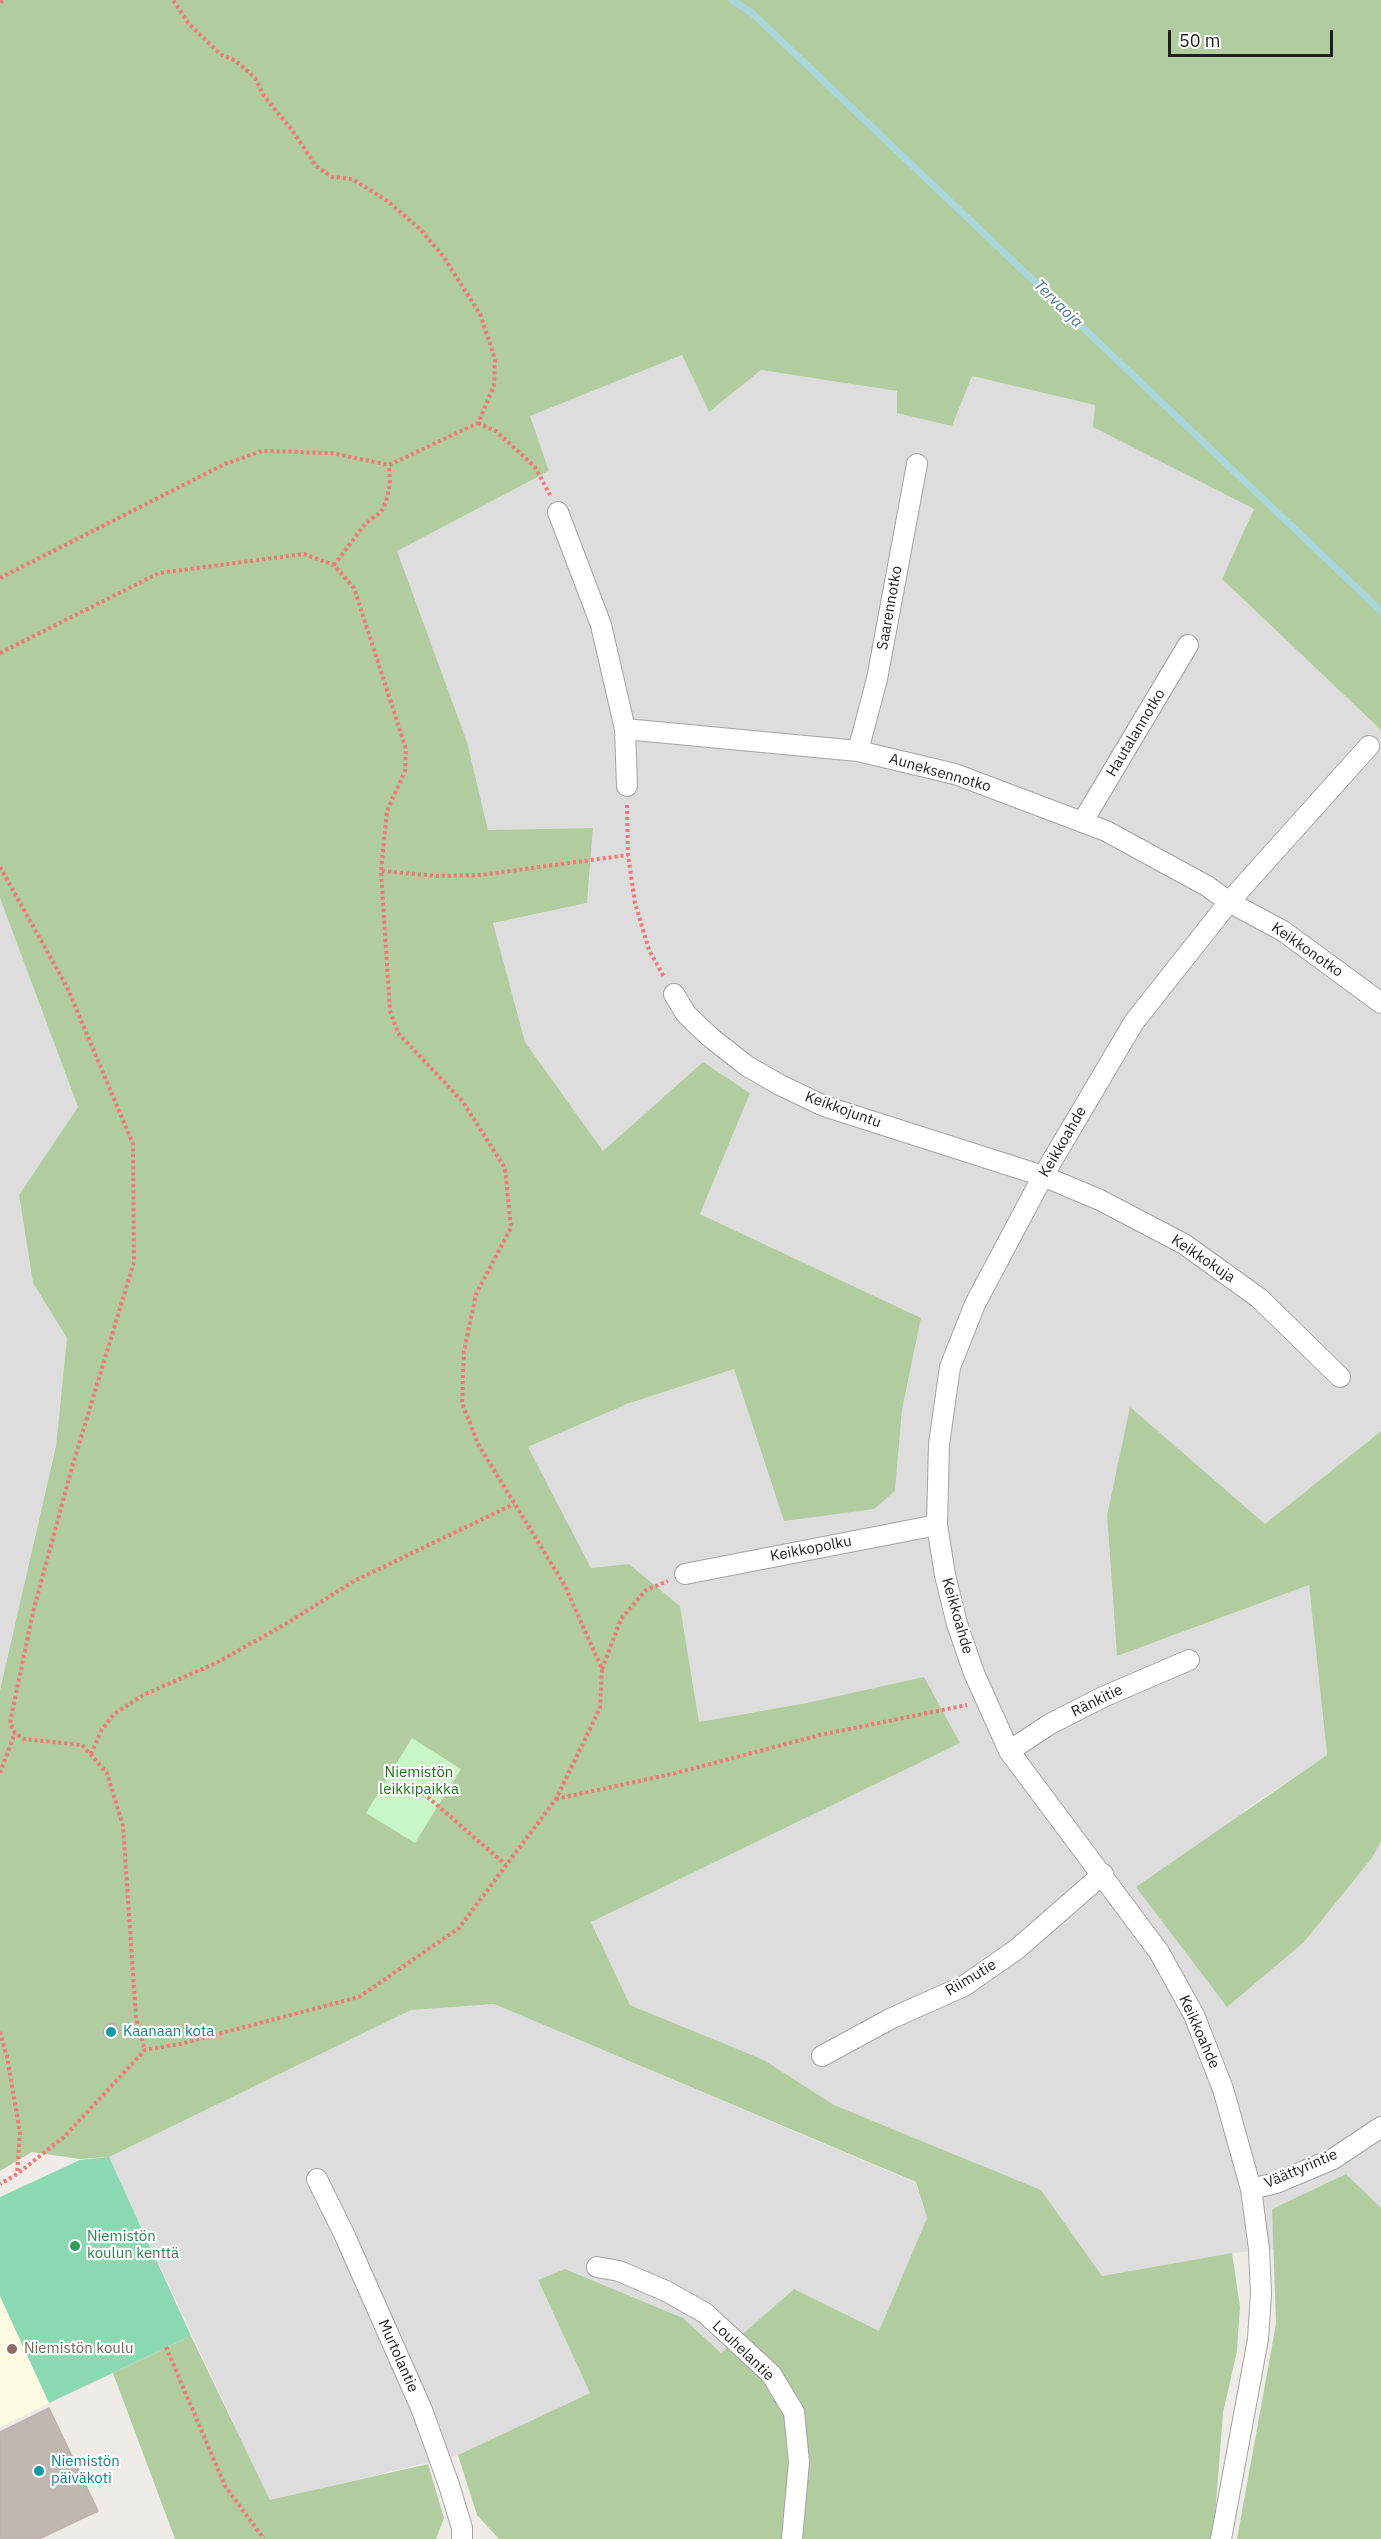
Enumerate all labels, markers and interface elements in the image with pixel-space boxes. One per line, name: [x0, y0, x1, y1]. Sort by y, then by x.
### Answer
scale bar: [1171, 18, 1336, 56]
text: 50 m: [1179, 29, 1221, 52]
water label: Tervaoja: [1029, 276, 1087, 332]
street label: Saarennotko: [874, 565, 906, 651]
street label: Hautalannotko: [1103, 686, 1169, 780]
street label: Auneksennotko: [887, 750, 993, 796]
street label: Keikkonotko: [1268, 919, 1346, 981]
street label: Keikkojuntu: [802, 1088, 884, 1132]
street label: Keikkoahde: [1036, 1103, 1090, 1181]
street label: Keikkokuja: [1168, 1231, 1238, 1287]
street label: Keikkopolku: [769, 1532, 853, 1566]
street label: Keikkoahde: [938, 1576, 976, 1656]
street label: Ränkitie: [1068, 1681, 1126, 1721]
park label: Niemistön leikkipaikka: [379, 1764, 459, 1799]
street label: Riimutie: [942, 1956, 1000, 2000]
street label: Keikkoahde: [1175, 1992, 1223, 2072]
place label: Kaanaan kota: [123, 2023, 214, 2041]
marker: Kaanaan kota: [104, 2025, 118, 2039]
street label: Väättyrintie: [1262, 2146, 1340, 2192]
place label: Niemistön koulun kenttä: [87, 2228, 179, 2263]
marker: Niemistön koulun kenttä: [68, 2239, 82, 2253]
street label: Murtolantie: [374, 2317, 422, 2395]
street label: Louhelantie: [708, 2317, 778, 2385]
place label: Niemistön koulu: [24, 2340, 133, 2358]
marker: Niemistön koulu: [5, 2342, 19, 2356]
place label: Niemistön päiväkoti: [51, 2453, 120, 2488]
marker: Niemistön päiväkoti: [32, 2464, 46, 2478]

